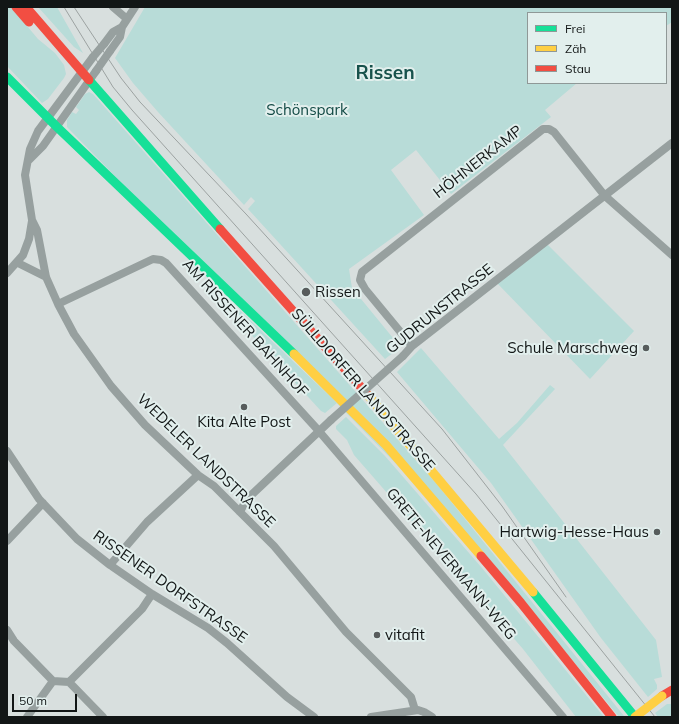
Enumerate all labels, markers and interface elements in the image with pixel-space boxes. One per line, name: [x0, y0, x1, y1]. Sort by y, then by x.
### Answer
legend: [527, 12, 667, 84]
text: Frei: [565, 21, 585, 36]
text: Zäh: [565, 41, 586, 56]
text: Stau: [565, 61, 591, 76]
district label: Rissen: [355, 62, 415, 84]
park label: Schönspark: [266, 101, 348, 119]
street label: HÖHNERKAMP: [430, 122, 526, 202]
street label: AM RISSENER BAHNHOF: [178, 255, 312, 401]
street label: GUDRUNSTRASSE: [383, 260, 497, 358]
place label: Rissen: [315, 283, 361, 301]
marker: Rissen: [300, 286, 312, 298]
street label: SÜLLDORFER LANDSTRASSE: [287, 305, 439, 475]
place label: Schule Marschweg: [507, 339, 638, 357]
marker: Schule Marschweg: [641, 343, 651, 353]
street label: WEDELER LANDSTRASSE: [133, 390, 279, 532]
marker: Kita Alte Post: [239, 402, 249, 412]
place label: Kita Alte Post: [197, 413, 291, 431]
street label: GRETE-NEVERMANN-WEG: [382, 485, 520, 643]
place label: Hartwig-Hesse-Haus: [499, 523, 649, 541]
street label: RISSENER DORFSTRASSE: [89, 527, 251, 647]
marker: Hartwig-Hesse-Haus: [652, 527, 662, 537]
place label: vitafit: [385, 626, 425, 644]
marker: vitafit: [372, 630, 382, 640]
scale bar: [14, 686, 79, 712]
text: 50 m: [19, 693, 47, 708]

